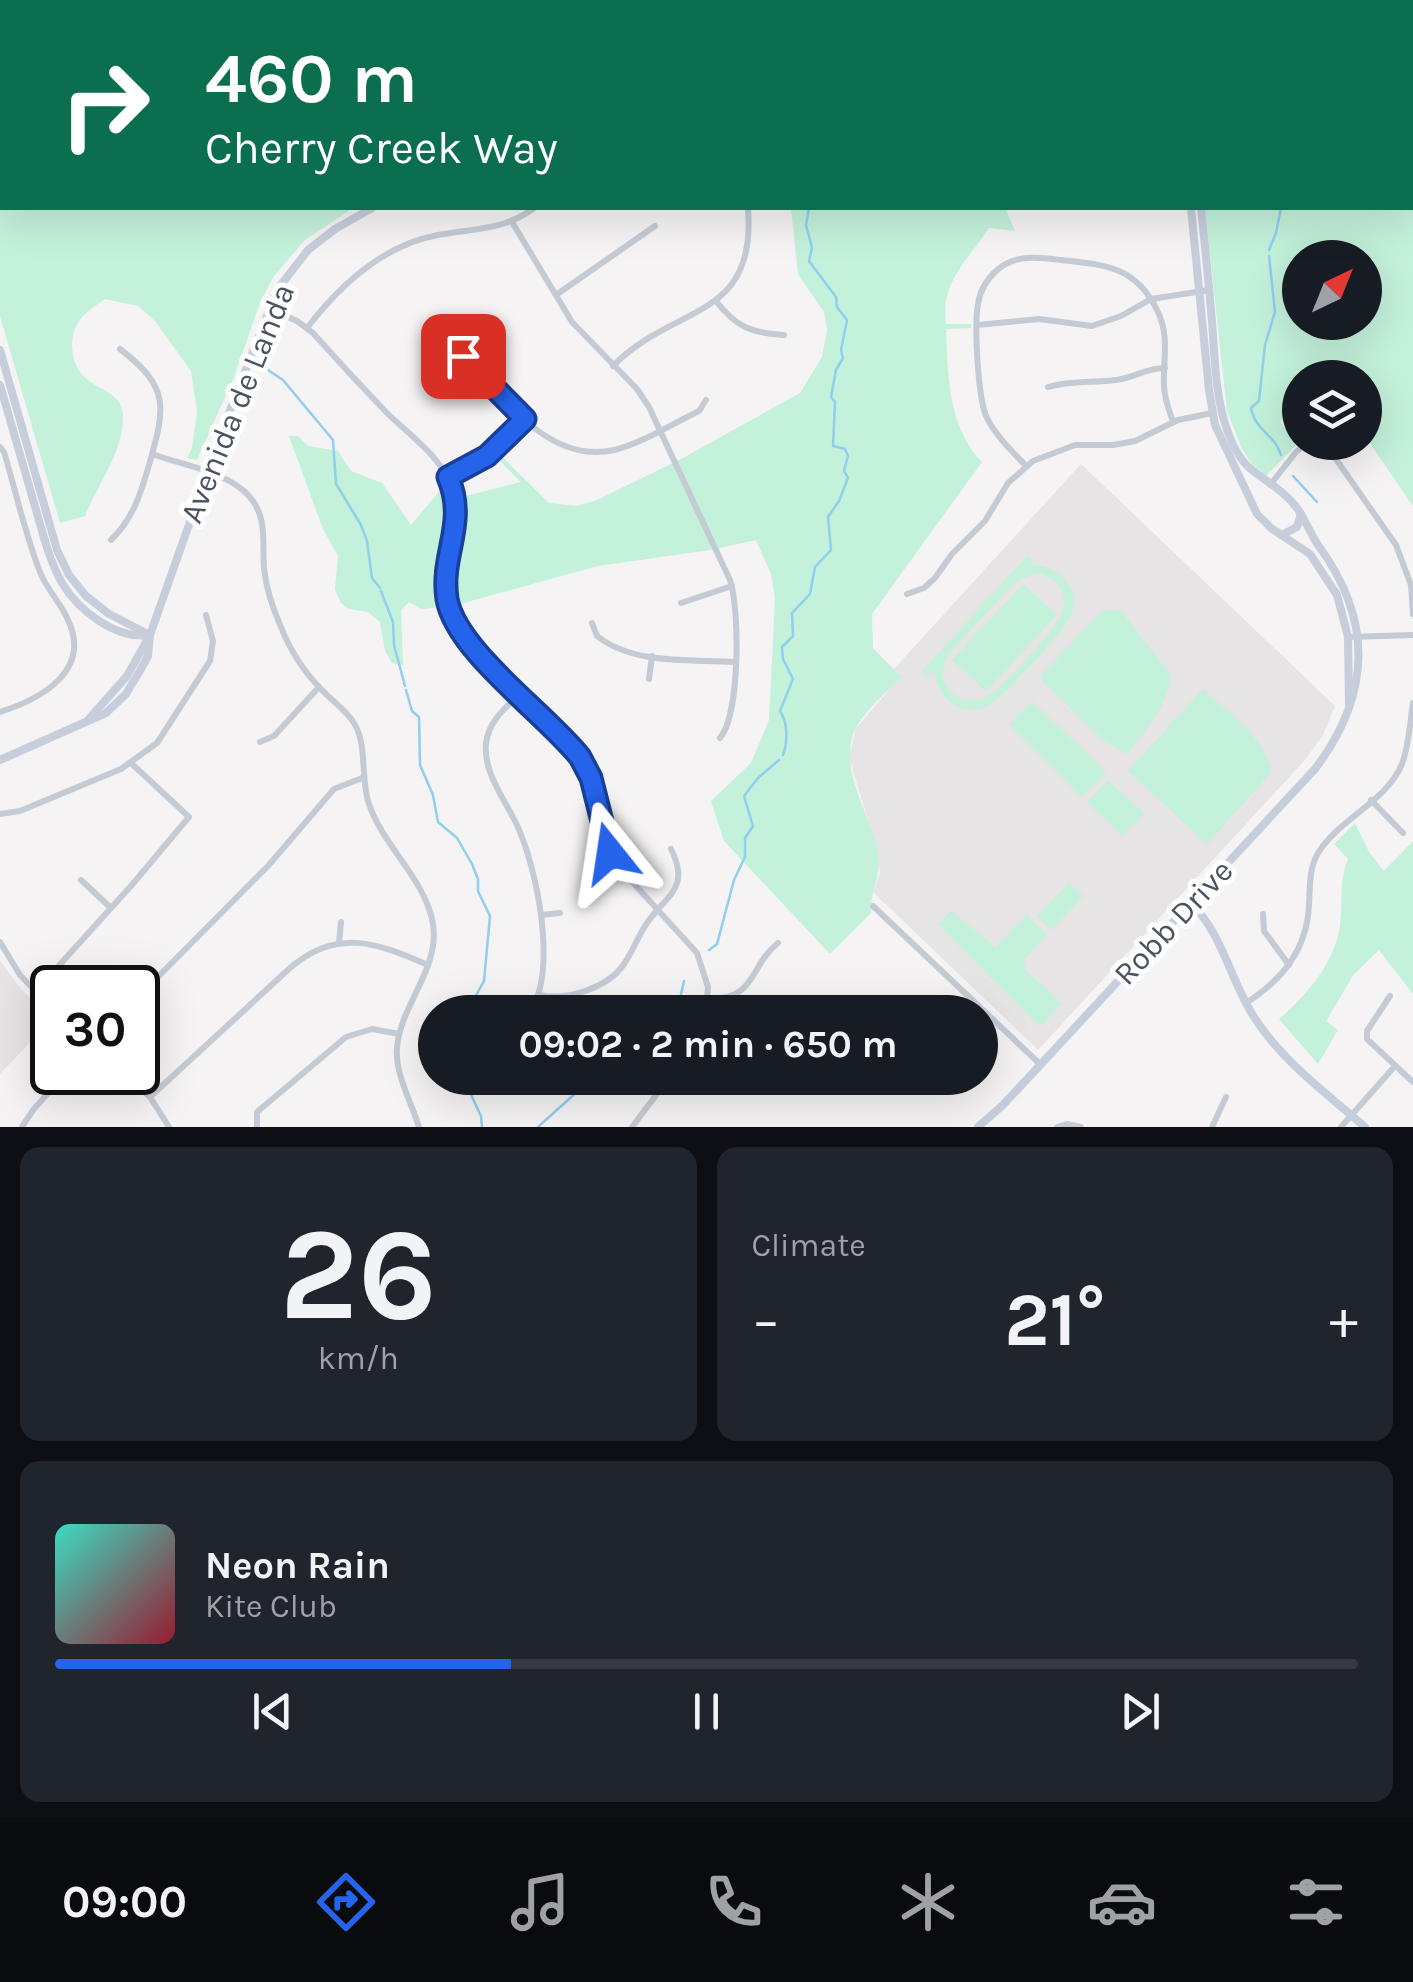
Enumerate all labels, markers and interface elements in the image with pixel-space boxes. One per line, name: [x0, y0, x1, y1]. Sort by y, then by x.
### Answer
text: 460 m: [205, 38, 418, 120]
icon: right: [40, 40, 170, 170]
text: Cherry Creek Way: [205, 122, 558, 174]
north arrow: [1282, 240, 1382, 340]
map controls: [1282, 240, 1382, 460]
street label: Avenida de Landa: [173, 278, 302, 528]
pin: [421, 314, 506, 399]
icon: arrive: [436, 329, 491, 384]
button: layers: [1282, 360, 1382, 460]
position arrow: [558, 801, 662, 905]
street label: Robb Drive: [1106, 852, 1241, 993]
speed limit sign: 30: [30, 965, 160, 1095]
text: 09:02 · 2 min · 650 m: [519, 1022, 897, 1067]
text: 26: [279, 1199, 437, 1351]
text: Climate: [752, 1227, 866, 1264]
text: 21°: [1004, 1276, 1105, 1364]
text: −: [752, 1288, 780, 1352]
text: +: [1329, 1288, 1358, 1352]
text: km/h: [318, 1340, 399, 1377]
text: Neon Rain: [205, 1543, 390, 1588]
text: Kite Club: [205, 1588, 337, 1625]
icon: previous: [245, 1684, 300, 1739]
icon: pause: [679, 1684, 734, 1739]
icon: next: [1113, 1684, 1168, 1739]
icon: directions: [311, 1867, 381, 1937]
icon: music: [505, 1867, 575, 1937]
icon: phone: [699, 1867, 769, 1937]
icon: climate: [893, 1867, 963, 1937]
icon: car: [1087, 1867, 1157, 1937]
icon: filters: [1281, 1867, 1351, 1937]
text: 09:00: [62, 1876, 187, 1928]

